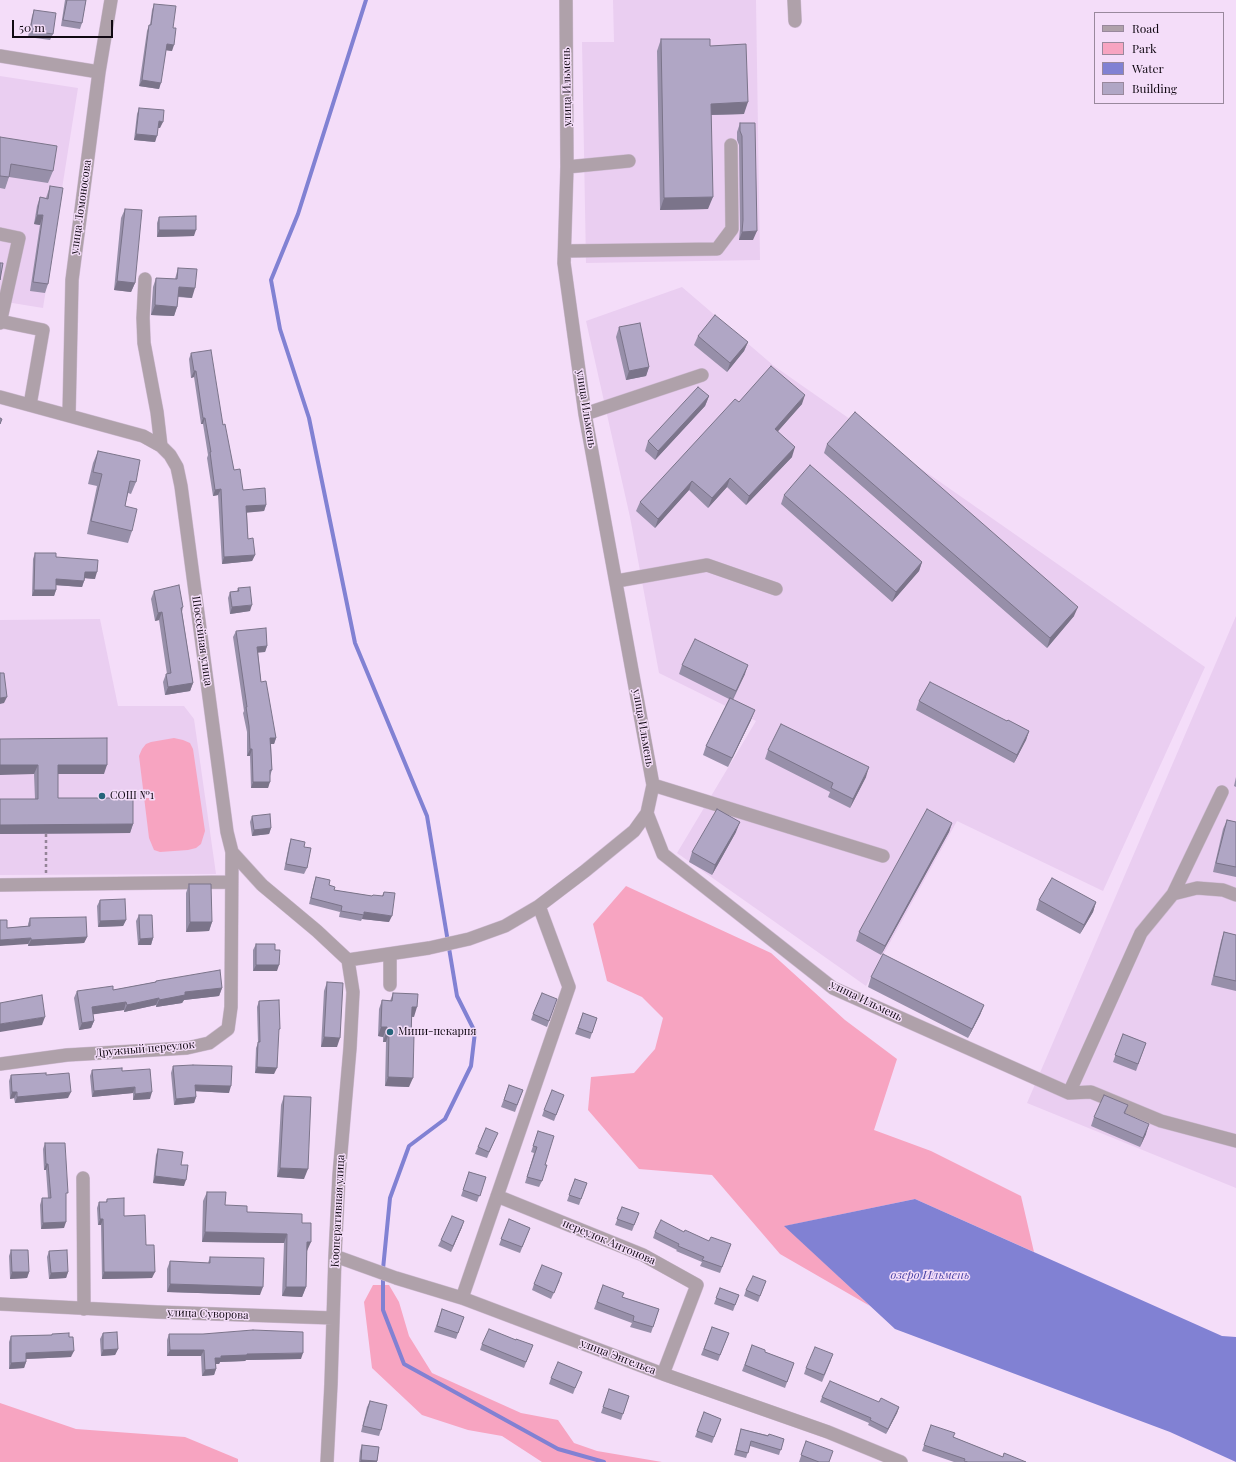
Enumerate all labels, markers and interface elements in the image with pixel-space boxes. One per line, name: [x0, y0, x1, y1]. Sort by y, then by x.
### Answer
scale bar: [14, 12, 115, 38]
legend: [1094, 12, 1224, 104]
text: 50 m: [19, 19, 45, 35]
text: Road: [1132, 20, 1159, 36]
text: Park: [1132, 40, 1157, 56]
street label: улица Ильмень: [560, 48, 574, 126]
text: Water: [1132, 60, 1164, 76]
text: Building: [1132, 80, 1177, 96]
street label: улица Ломоносова: [68, 159, 94, 255]
street label: улица Ильмень: [573, 369, 599, 449]
street label: Шоссейная улица: [189, 595, 215, 687]
street label: улица Ильмень: [630, 688, 656, 768]
place label: СОШ №1: [110, 789, 154, 803]
marker: СОШ №1: [97, 791, 107, 801]
street label: улица Ильмень: [828, 978, 904, 1024]
place label: Мини-пекарня: [398, 1025, 476, 1039]
marker: Мини-пекарня: [385, 1027, 395, 1037]
street label: Дружный переулок: [95, 1038, 195, 1060]
street label: Кооперативная улица: [328, 1154, 348, 1268]
street label: переулок Антонова: [561, 1216, 657, 1268]
water label: озеро Ильмень: [891, 1268, 969, 1282]
street label: улица Суворова: [167, 1306, 249, 1322]
street label: улица Энгельса: [578, 1337, 658, 1377]

